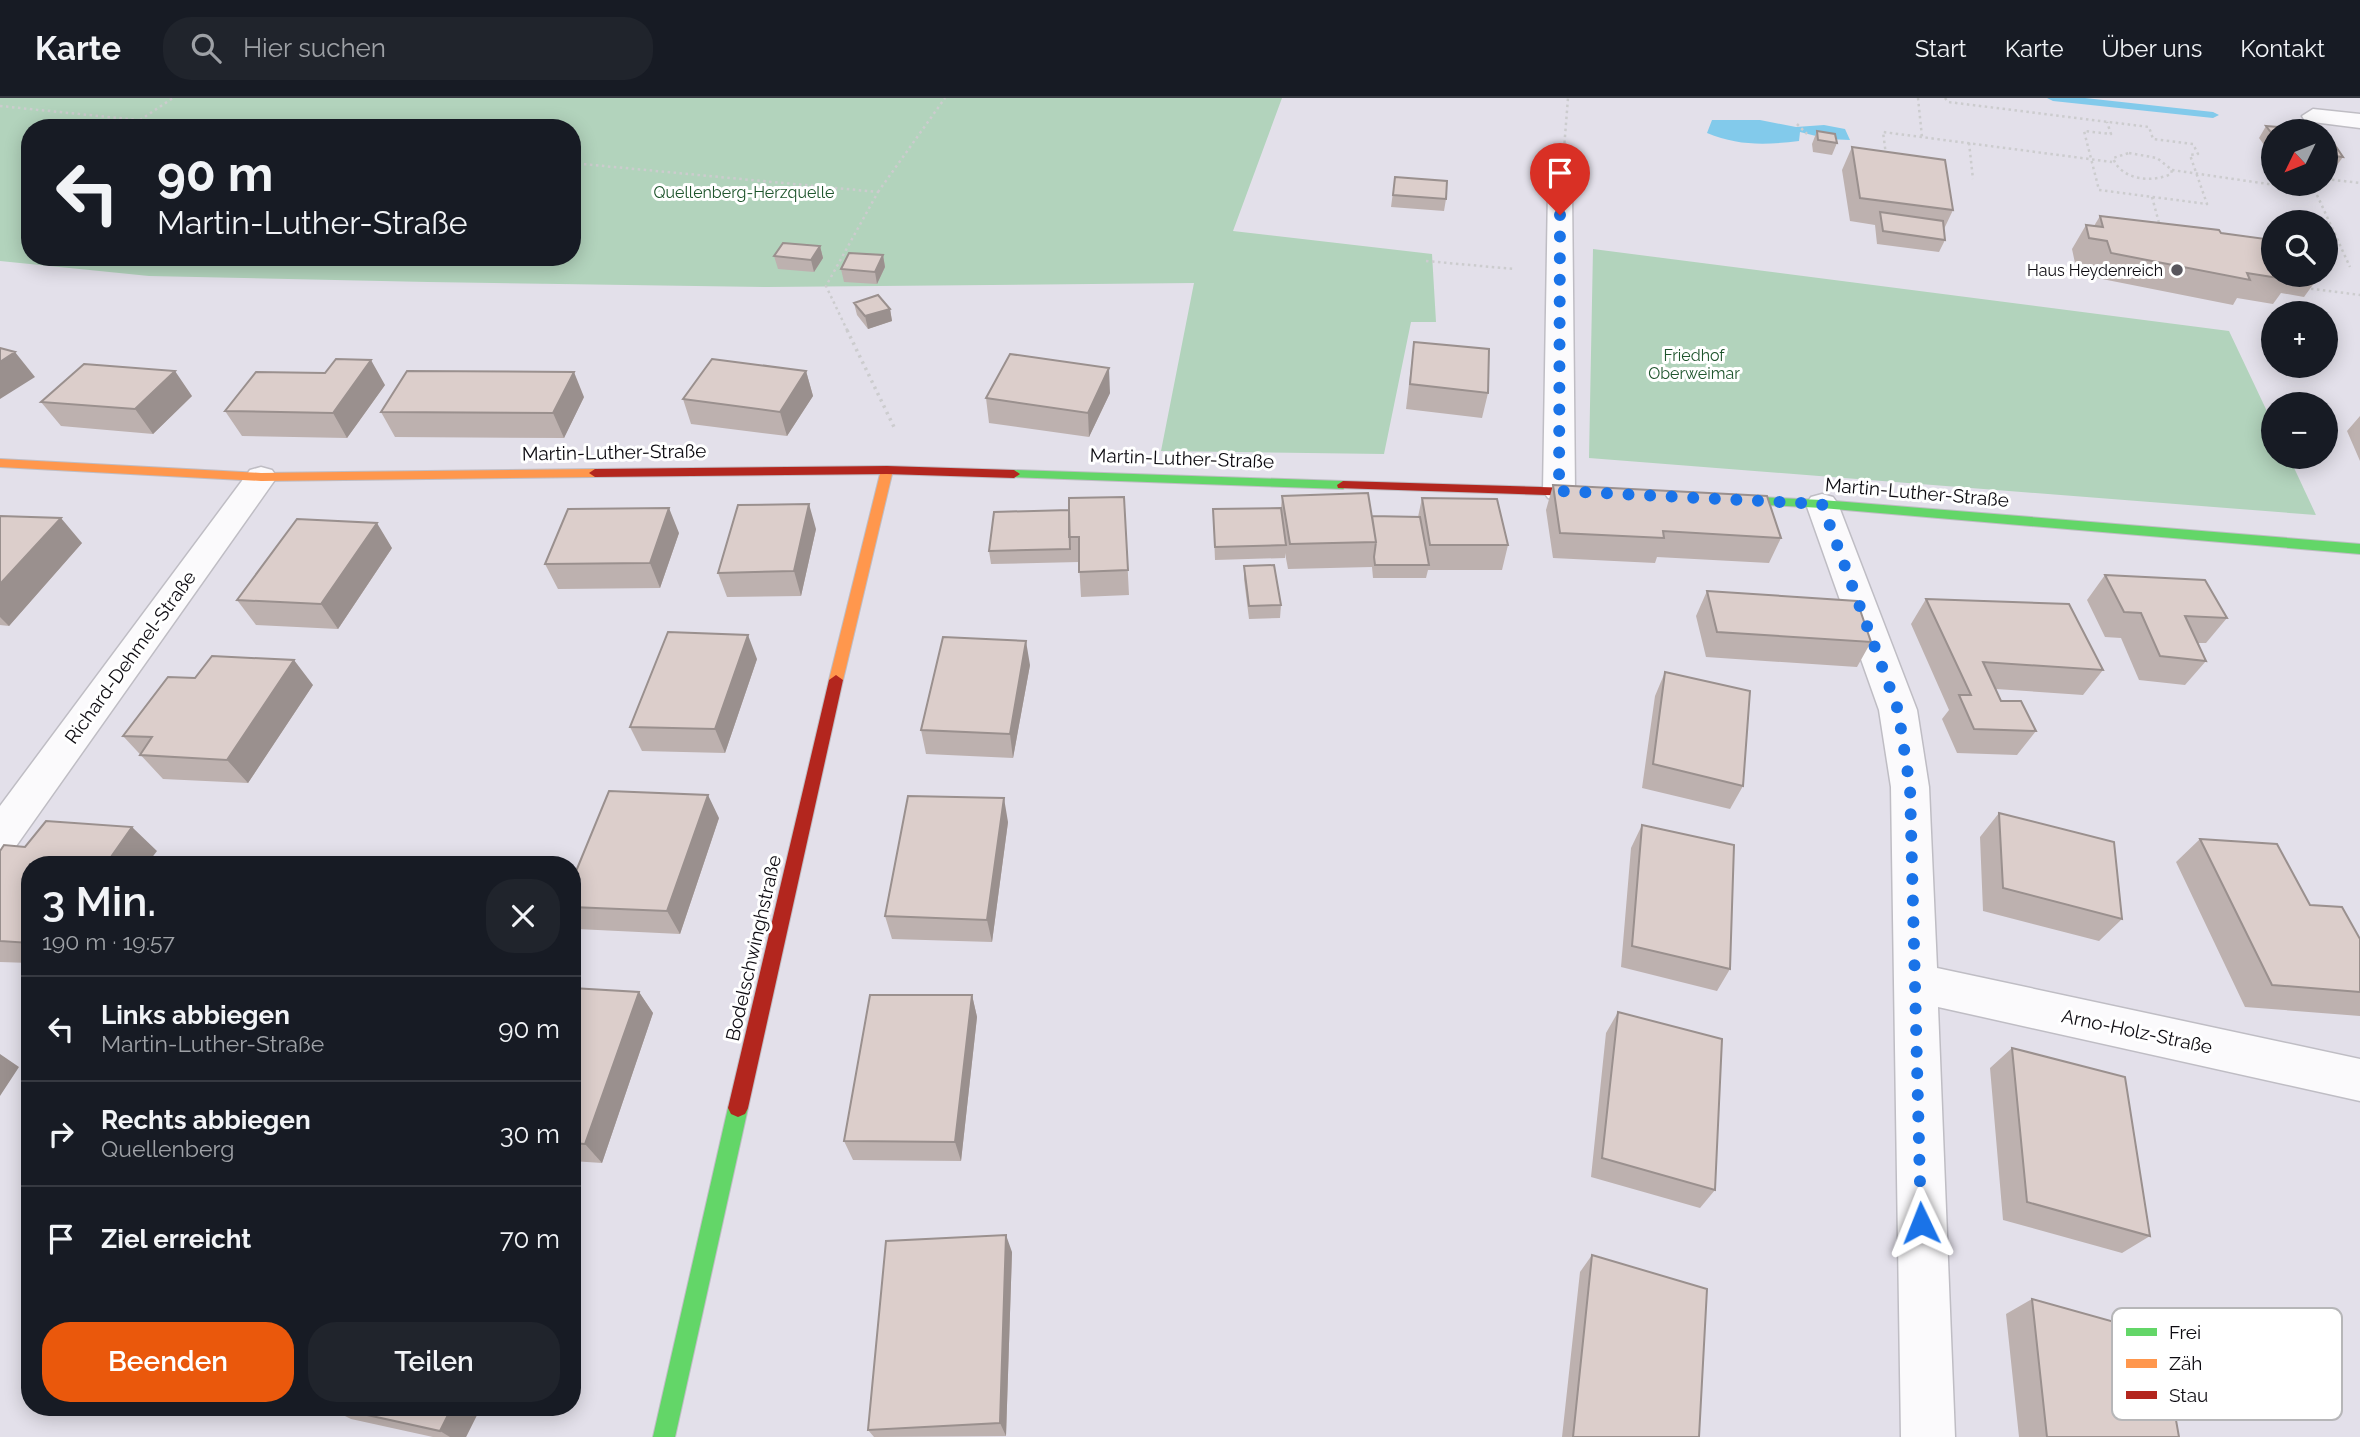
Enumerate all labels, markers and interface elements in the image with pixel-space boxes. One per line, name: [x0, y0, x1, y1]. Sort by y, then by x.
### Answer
search box: [163, 17, 653, 80]
text: Karte: [35, 29, 121, 68]
icon: search: [187, 29, 225, 67]
text: Hier suchen: [243, 33, 386, 63]
text: Start: [1915, 34, 1967, 63]
text: Karte: [2005, 34, 2064, 63]
text: Über uns: [2102, 34, 2202, 63]
text: Kontakt: [2240, 34, 2325, 63]
north arrow: [2261, 119, 2338, 196]
map controls: [2261, 119, 2338, 469]
pin: [1530, 143, 1590, 215]
text: 90 m: [157, 145, 273, 202]
icon: left: [42, 147, 133, 238]
icon: arrive: [1541, 154, 1579, 192]
park label: Quellenberg-Herzquelle: [654, 183, 834, 202]
text: Martin-Luther-Straße: [157, 204, 468, 241]
button: search: [2261, 210, 2338, 287]
place label: Haus Heydenreich: [2027, 261, 2163, 280]
marker: Haus Heydenreich: [2169, 262, 2185, 278]
button: +: [2261, 301, 2338, 378]
park label: Friedhof Oberweimar: [1648, 346, 1740, 383]
button: −: [2261, 392, 2338, 469]
street label: Martin-Luther-Straße: [522, 439, 706, 465]
street label: Martin-Luther-Straße: [1089, 444, 1275, 472]
street label: Martin-Luther-Straße: [1824, 473, 2010, 511]
street label: Richard-Dehmel-Straße: [60, 566, 200, 748]
street label: Bodelschwinghstraße: [721, 853, 785, 1043]
text: 3 Min.: [42, 877, 156, 926]
button: close: [486, 879, 560, 953]
text: 190 m · 19:57: [42, 928, 175, 955]
text: Links abbiegen: [101, 1000, 290, 1030]
street label: Arno-Holz-Straße: [2060, 1004, 2214, 1058]
icon: left: [42, 1010, 80, 1048]
text: 90 m: [498, 1014, 560, 1044]
text: Martin-Luther-Straße: [101, 1030, 324, 1057]
text: Rechts abbiegen: [101, 1105, 311, 1135]
icon: right: [42, 1115, 80, 1153]
text: 30 m: [500, 1119, 560, 1149]
text: Quellenberg: [101, 1135, 234, 1162]
position arrow: [1884, 1186, 1958, 1260]
icon: arrive: [42, 1220, 80, 1258]
text: Ziel erreicht: [101, 1224, 251, 1254]
text: 70 m: [500, 1224, 560, 1254]
legend: [2112, 1308, 2342, 1420]
text: Frei: [2169, 1321, 2201, 1343]
button: Beenden: [42, 1322, 294, 1402]
button: Teilen: [308, 1322, 560, 1402]
text: Zäh: [2169, 1352, 2202, 1374]
text: Stau: [2169, 1384, 2208, 1406]

